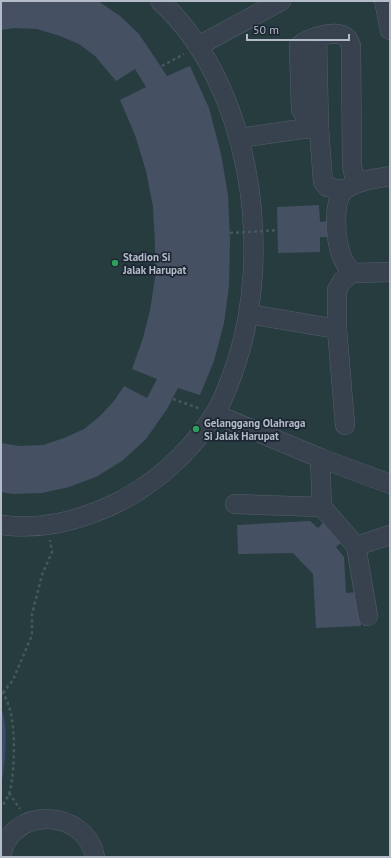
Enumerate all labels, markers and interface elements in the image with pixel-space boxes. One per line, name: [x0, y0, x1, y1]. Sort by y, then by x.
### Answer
scale bar: [247, 16, 349, 42]
text: 50 m: [253, 22, 279, 37]
place label: Stadion Si Jalak Harupat: [122, 250, 186, 277]
marker: Stadion Si Jalak Harupat: [110, 258, 120, 268]
place label: Gelanggang Olahraga Si Jalak Harupat: [204, 416, 305, 443]
marker: Gelanggang Olahraga Si Jalak Harupat: [191, 424, 201, 434]

